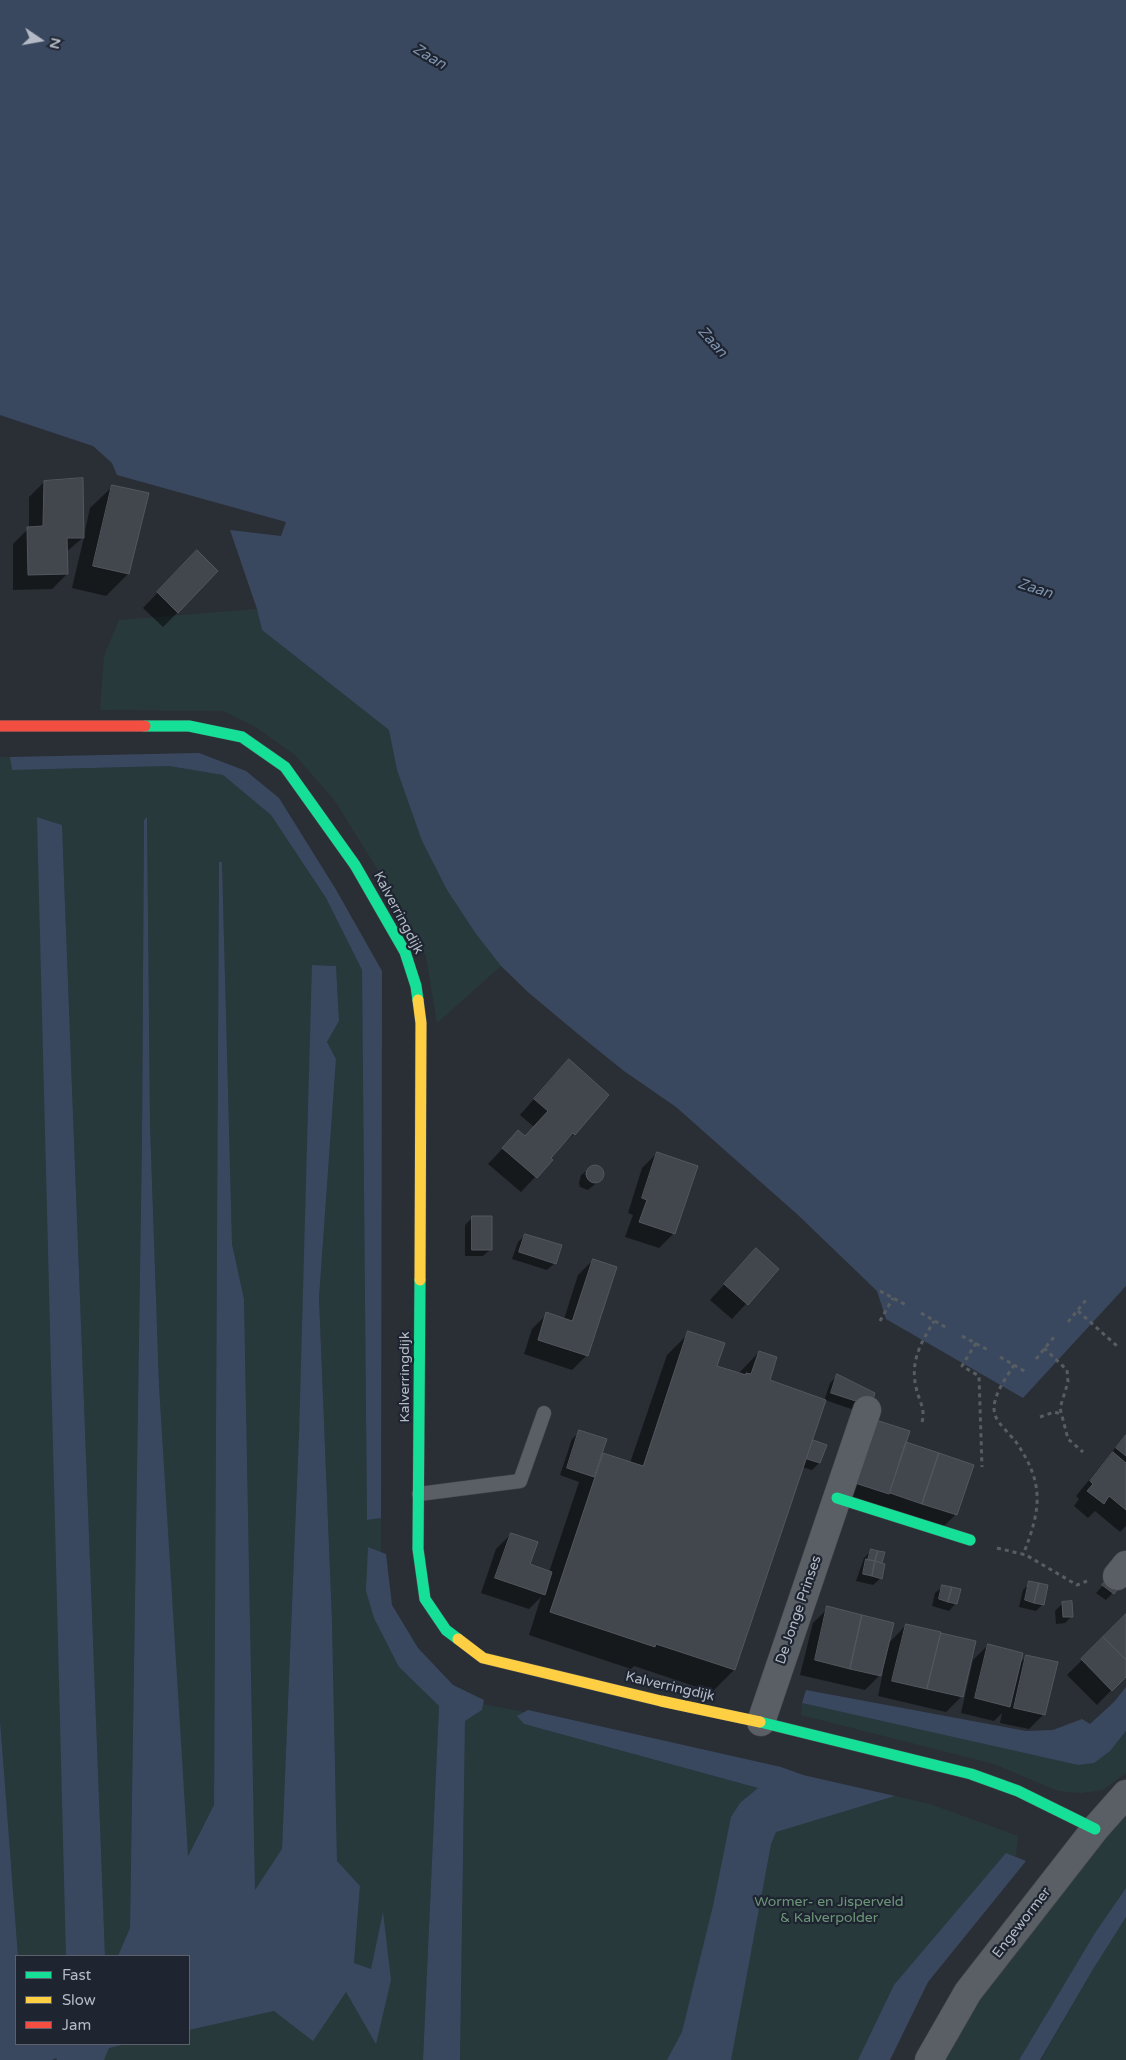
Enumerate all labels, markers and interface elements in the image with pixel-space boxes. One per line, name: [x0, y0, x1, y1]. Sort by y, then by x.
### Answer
north arrow: [15, 15, 65, 65]
text: N: [46, 36, 65, 50]
water label: Zaan: [409, 40, 449, 74]
water label: Zaan: [693, 323, 731, 361]
water label: Zaan: [1015, 575, 1055, 603]
street label: Kalverringdijk: [369, 869, 427, 957]
street label: Kalverringdijk: [397, 1331, 413, 1423]
street label: De Jonge Prinses: [773, 1553, 825, 1667]
street label: Kalverringdijk: [624, 1669, 716, 1705]
street label: Engewormer: [989, 1884, 1055, 1962]
park label: Wormer- en Jisperveld & Kalverpolder: [754, 1894, 904, 1926]
legend: [15, 1955, 190, 2045]
text: Fast: [62, 1966, 91, 1984]
text: Slow: [62, 1991, 96, 2009]
text: Jam: [62, 2016, 91, 2034]

